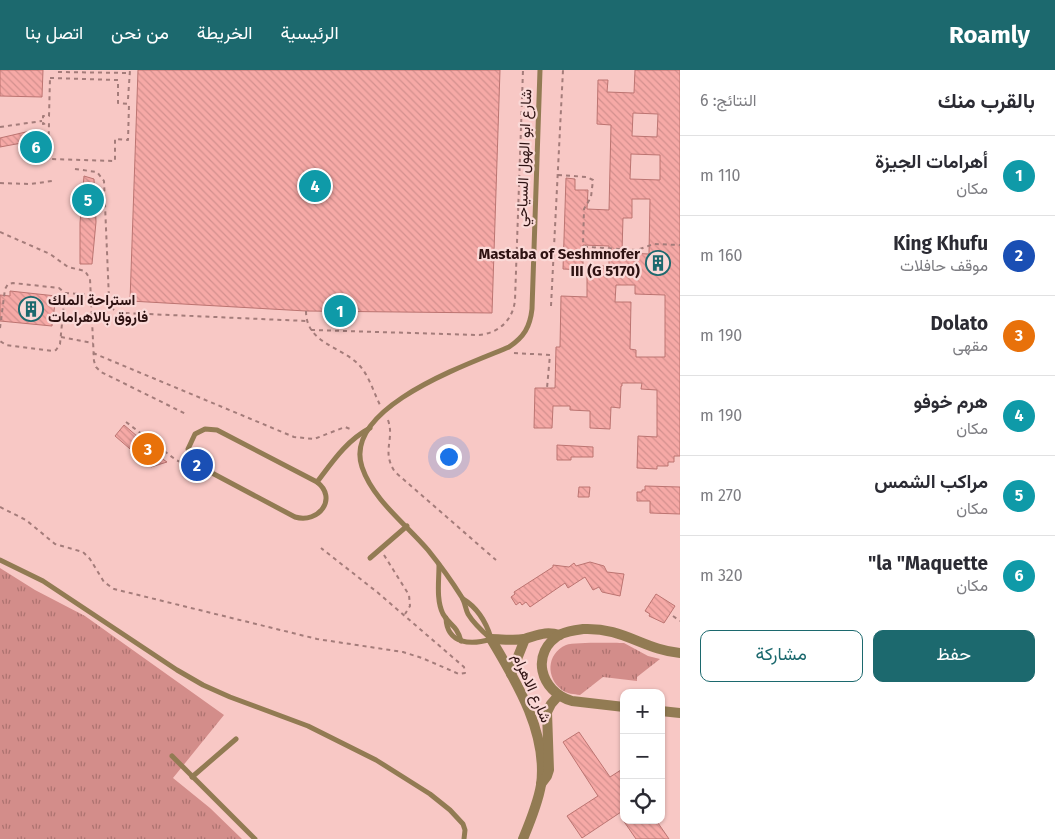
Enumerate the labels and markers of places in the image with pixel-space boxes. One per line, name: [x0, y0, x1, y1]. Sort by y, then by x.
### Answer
pin: 6: [20, 128, 52, 166]
pin: 4: [299, 167, 331, 205]
pin: 5: [72, 181, 104, 219]
place label: Mastaba of Seshmnofer III (G 5170): [478, 245, 641, 280]
building icon: Mastaba of Seshmnofer III (G 5170): [645, 250, 671, 276]
place label: استراحة الملك فاروق بالاهرامات: [48, 291, 148, 326]
pin: 1: [324, 292, 356, 330]
building icon: استراحة الملك فاروق بالاهرامات: [18, 296, 44, 322]
pin: 3: [132, 430, 164, 468]
pin: 2: [181, 446, 213, 484]

